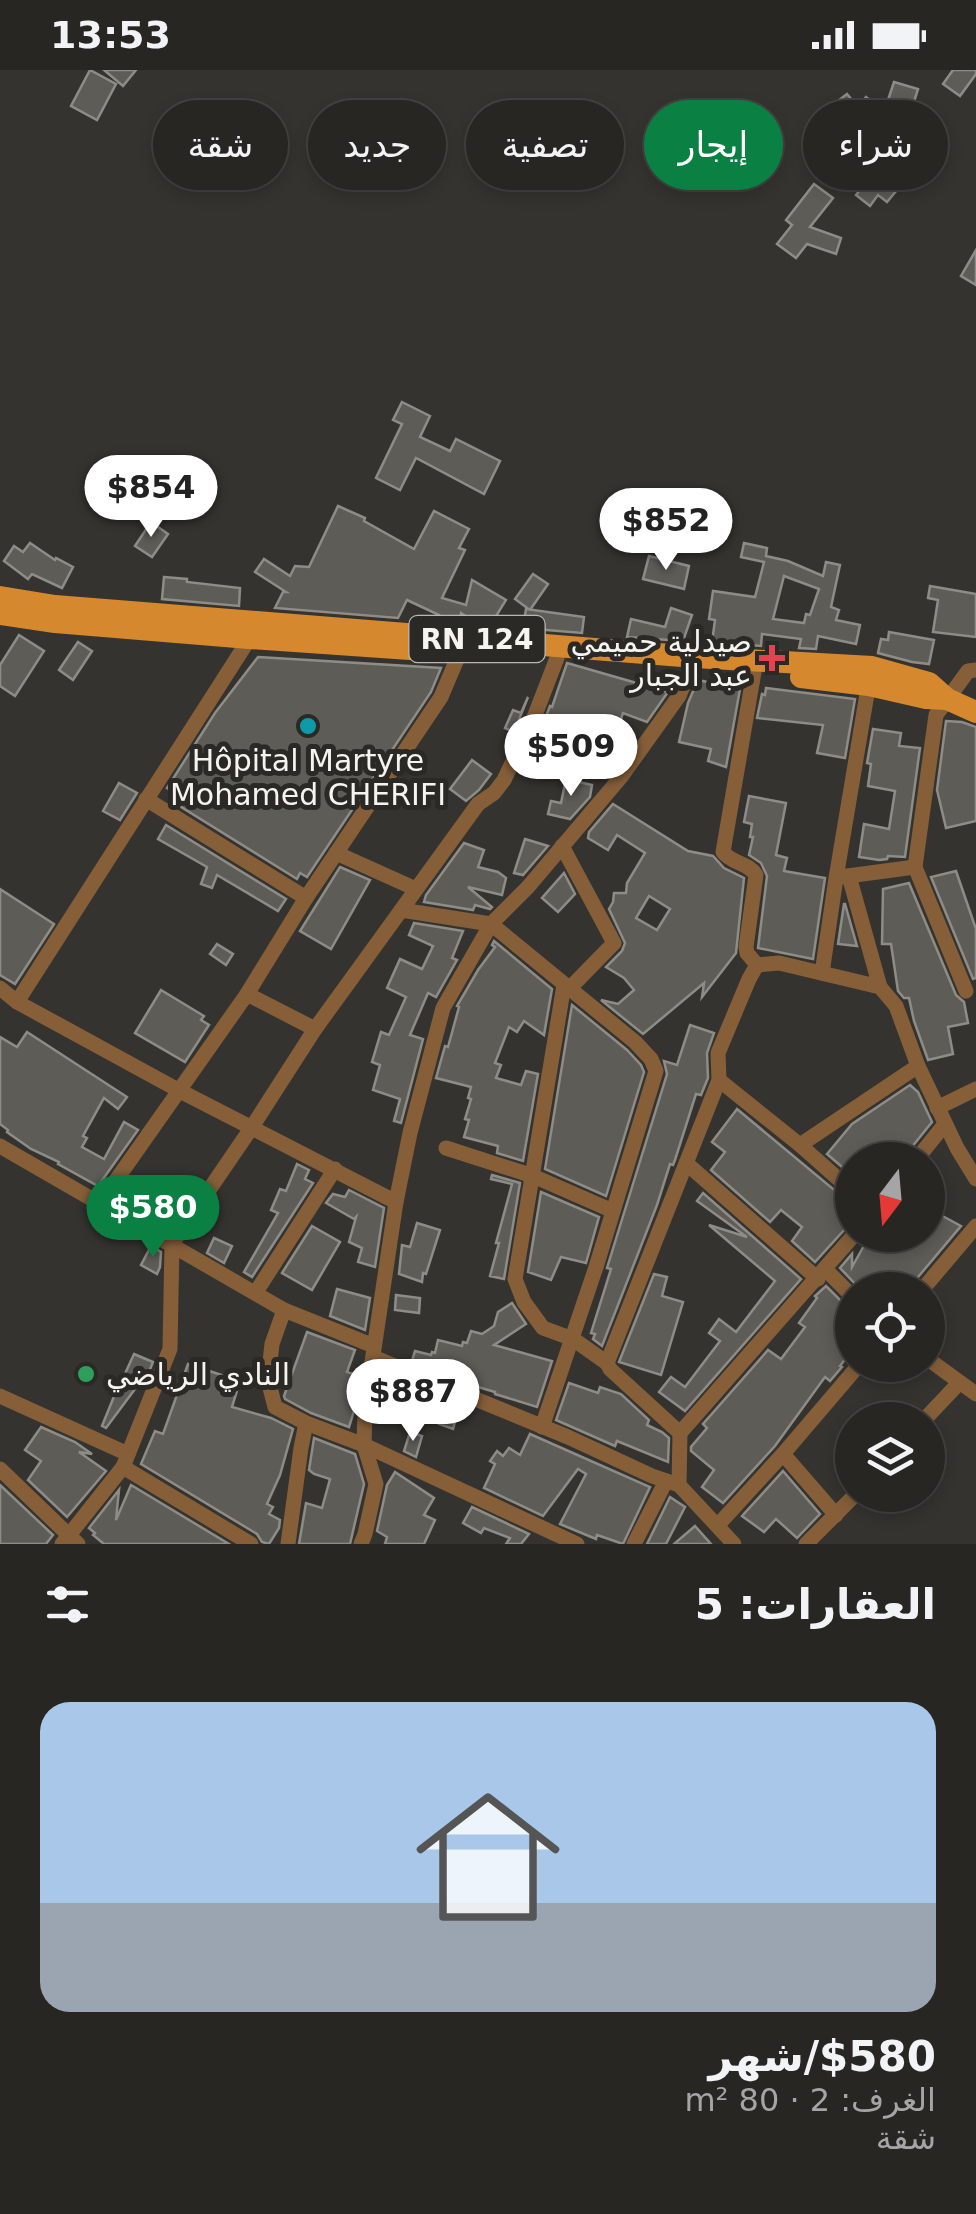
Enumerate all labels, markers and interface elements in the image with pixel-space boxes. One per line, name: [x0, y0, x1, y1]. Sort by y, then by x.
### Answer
text: 13:53: [50, 13, 171, 57]
chip: شقة: [153, 100, 288, 190]
chip: جديد: [308, 100, 446, 190]
chip: تصفية: [466, 100, 624, 190]
chip: إيجار: [644, 100, 783, 190]
chip: شراء: [803, 100, 948, 190]
pin: $854: [92, 455, 210, 540]
text: $854: [106, 468, 196, 506]
pin: $852: [607, 488, 725, 573]
text: $852: [621, 501, 711, 539]
road number: RN 124: [410, 616, 544, 662]
place label: صيدلية حميمي عبد الجبار: [571, 624, 752, 693]
marker: صيدلية حميمي عبد الجبار: [761, 647, 783, 669]
pin: $509: [512, 714, 630, 799]
marker: Hôpital Martyre Mohamed CHERIFI: [297, 715, 319, 737]
text: $509: [526, 727, 616, 765]
place label: Hôpital Martyre Mohamed CHERIFI: [170, 743, 446, 812]
north arrow: [835, 1142, 945, 1252]
map controls: [835, 1142, 945, 1512]
pin: $580: [94, 1175, 212, 1260]
text: $580: [108, 1188, 198, 1226]
button: locate: [835, 1272, 945, 1382]
place label: النادي الرياضي: [106, 1357, 290, 1393]
pin: $887: [354, 1359, 472, 1444]
marker: النادي الرياضي: [75, 1363, 97, 1385]
text: $887: [368, 1372, 458, 1410]
button: layers: [835, 1402, 945, 1512]
icon: filters: [40, 1577, 95, 1632]
text: العقارات: 5: [695, 1580, 936, 1629]
icon: home: [398, 1767, 578, 1947]
text: $580/شهر: [709, 2032, 936, 2081]
text: الغرف: 2 · 80 m²: [684, 2081, 936, 2119]
text: شقة: [876, 2119, 936, 2157]

